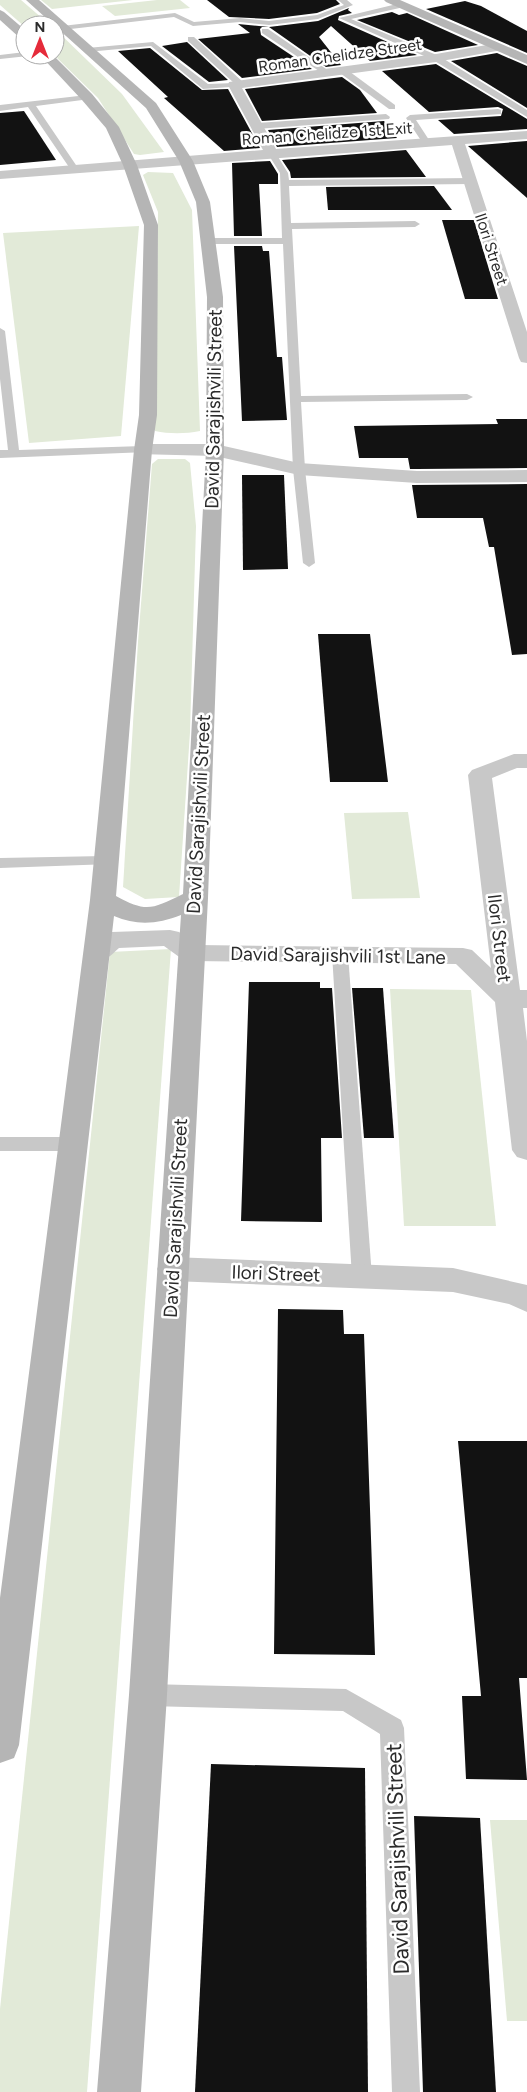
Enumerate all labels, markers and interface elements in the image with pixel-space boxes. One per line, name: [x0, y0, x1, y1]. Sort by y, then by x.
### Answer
north arrow: [15, 15, 65, 65]
text: N: [35, 19, 45, 36]
street label: Roman Chelidze Street: [257, 35, 423, 76]
street label: Roman Chelidze 1st Exit: [241, 118, 413, 149]
street label: Ilori Street: [471, 211, 512, 288]
street label: David Sarajishvili Street: [200, 309, 227, 509]
street label: David Sarajishvili Street: [182, 714, 215, 914]
street label: Ilori Street: [483, 892, 516, 984]
street label: David Sarajishvili 1st Lane: [230, 942, 446, 969]
street label: David Sarajishvili Street: [159, 1118, 192, 1318]
street label: Ilori Street: [231, 1260, 321, 1287]
street label: David Sarajishvili Street: [380, 1743, 415, 1975]

